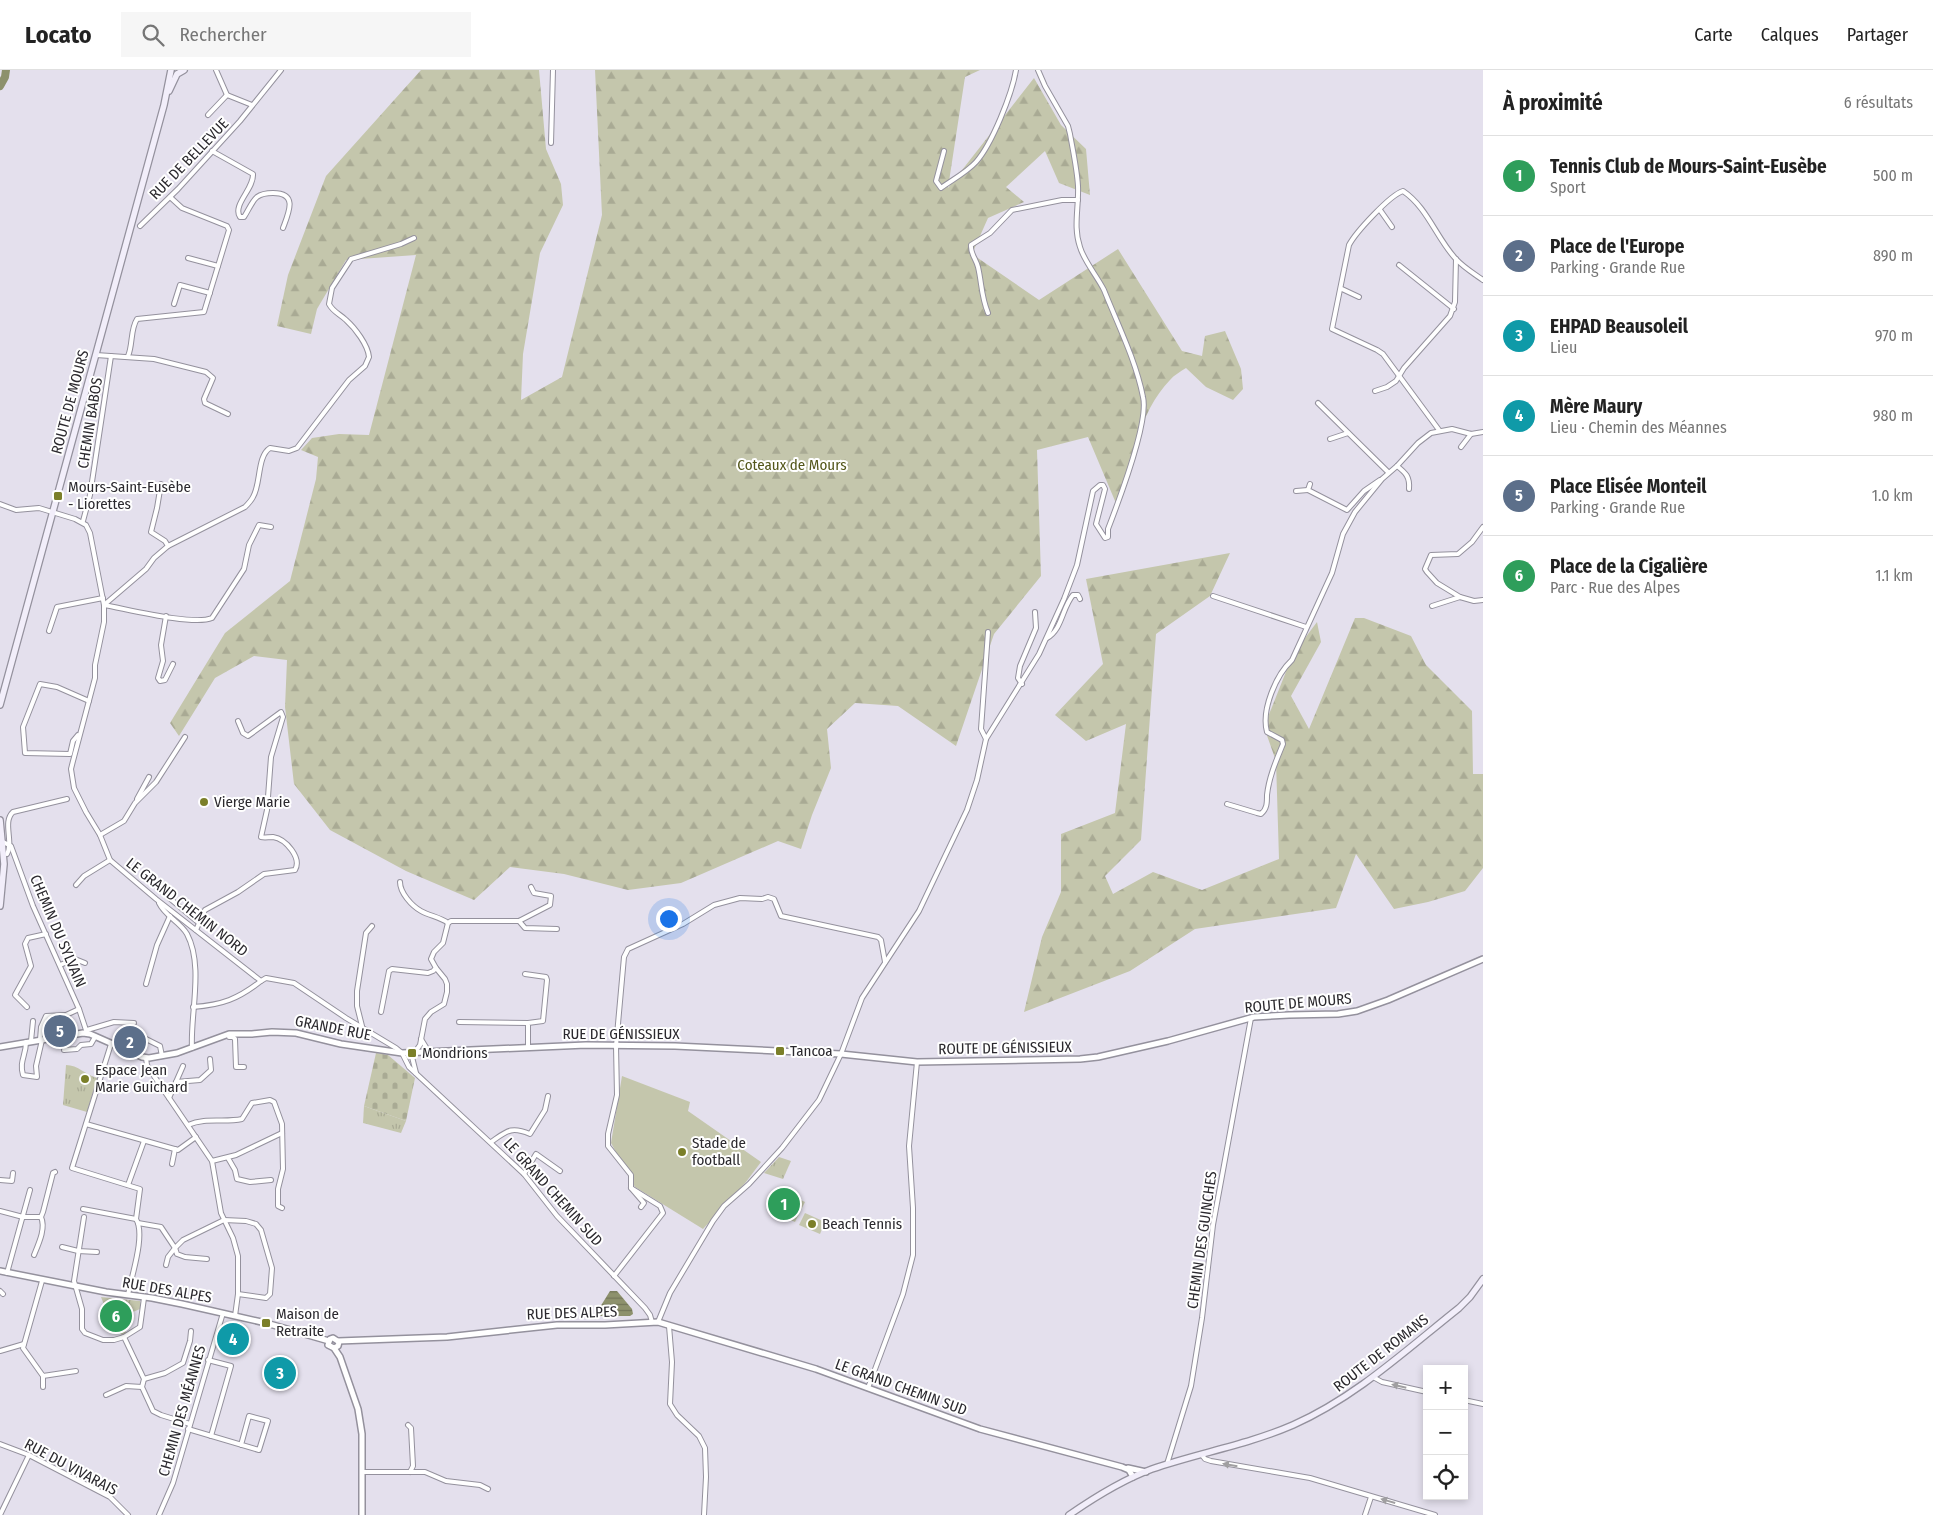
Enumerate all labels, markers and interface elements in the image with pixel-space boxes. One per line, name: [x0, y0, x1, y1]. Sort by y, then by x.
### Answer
search box: [121, 12, 471, 57]
text: Locato: [25, 21, 91, 49]
icon: search: [139, 21, 167, 49]
text: Rechercher: [179, 23, 267, 46]
text: Carte: [1694, 24, 1733, 46]
text: Calques: [1761, 24, 1819, 46]
text: Partager: [1847, 24, 1908, 46]
text: À proximité: [1503, 90, 1603, 116]
text: 6 résultats: [1844, 93, 1913, 112]
street label: RUE DE BELLEVUE: [146, 115, 232, 203]
text: Tennis Club de Mours-Saint-Eusèbe: [1550, 155, 1827, 178]
text: 1: [1516, 166, 1522, 185]
text: 500 m: [1873, 166, 1913, 185]
text: Sport: [1550, 178, 1586, 197]
text: Place de l'Europe: [1550, 235, 1684, 258]
text: 2: [1515, 246, 1523, 265]
text: 890 m: [1873, 246, 1913, 265]
text: Parking · Grande Rue: [1550, 258, 1685, 277]
text: EHPAD Beausoleil: [1550, 315, 1688, 338]
text: 3: [1515, 326, 1523, 345]
text: 970 m: [1875, 326, 1913, 345]
text: Lieu: [1550, 338, 1577, 357]
street label: ROUTE DE MOURS: [47, 348, 93, 456]
street label: CHEMIN BABOS: [74, 376, 106, 470]
text: Mère Maury: [1550, 395, 1642, 418]
text: 4: [1515, 406, 1523, 425]
text: 980 m: [1873, 406, 1913, 425]
text: Lieu · Chemin des Méannes: [1550, 418, 1727, 437]
park label: Coteaux de Mours: [737, 456, 847, 474]
text: Place Elisée Monteil: [1550, 475, 1707, 498]
place label: Mours-Saint-Eusèbe - Liorettes: [68, 478, 191, 513]
text: 5: [1515, 486, 1523, 505]
text: 1.0 km: [1872, 486, 1913, 505]
marker: Mours-Saint-Eusèbe - Liorettes: [52, 490, 64, 502]
text: Parking · Grande Rue: [1550, 498, 1685, 517]
text: Place de la Cigalière: [1550, 555, 1708, 578]
text: 6: [1515, 566, 1523, 585]
text: 1.1 km: [1875, 566, 1913, 585]
text: Parc · Rue des Alpes: [1550, 578, 1680, 597]
place label: Vierge Marie: [214, 793, 290, 811]
marker: Vierge Marie: [198, 796, 210, 808]
street label: LE GRAND CHEMIN NORD: [123, 854, 251, 960]
street label: CHEMIN DU SYLVAIN: [26, 872, 90, 990]
your location: [656, 906, 682, 932]
street label: ROUTE DE MOURS: [1244, 989, 1352, 1017]
pin: 5: [44, 1012, 76, 1050]
street label: GRANDE RUE: [294, 1012, 372, 1044]
pin: 2: [114, 1023, 146, 1061]
street label: RUE DE GÉNISSIEUX: [562, 1025, 680, 1043]
street label: ROUTE DE GÉNISSIEUX: [938, 1038, 1073, 1058]
place label: Tancoa: [790, 1042, 833, 1060]
place label: Mondrions: [422, 1044, 488, 1062]
marker: Tancoa: [774, 1045, 786, 1057]
marker: Mondrions: [406, 1047, 418, 1059]
place label: Espace Jean Marie Guichard: [95, 1061, 188, 1096]
marker: Espace Jean Marie Guichard: [79, 1073, 91, 1085]
street label: LE GRAND CHEMIN SUD: [500, 1134, 606, 1250]
place label: Stade de football: [692, 1134, 746, 1169]
marker: Stade de football: [676, 1146, 688, 1158]
street label: CHEMIN DES GUINCHES: [1183, 1170, 1221, 1310]
pin: 1: [768, 1185, 800, 1223]
place label: Beach Tennis: [822, 1215, 902, 1233]
marker: Beach Tennis: [806, 1218, 818, 1230]
street label: RUE DES ALPES: [121, 1273, 213, 1307]
pin: 6: [100, 1297, 132, 1335]
street label: RUE DES ALPES: [526, 1302, 618, 1324]
place label: Maison de Retraite: [276, 1305, 339, 1340]
street label: ROUTE DE ROMANS: [1330, 1310, 1432, 1396]
marker: Maison de Retraite: [260, 1317, 272, 1329]
pin: 4: [217, 1320, 249, 1358]
street label: CHEMIN DES MÉANNES: [155, 1343, 209, 1479]
pin: 3: [264, 1354, 296, 1392]
street label: LE GRAND CHEMIN SUD: [833, 1355, 969, 1419]
map controls: [1423, 1365, 1468, 1500]
button: +: [1423, 1365, 1468, 1410]
one-way arrow: [1392, 1382, 1407, 1390]
button: −: [1423, 1410, 1468, 1455]
street label: RUE DU VIVARAIS: [21, 1435, 121, 1499]
button: locate: [1423, 1455, 1468, 1500]
one-way arrow: [1222, 1460, 1238, 1468]
one-way arrow: [1380, 1497, 1395, 1505]

